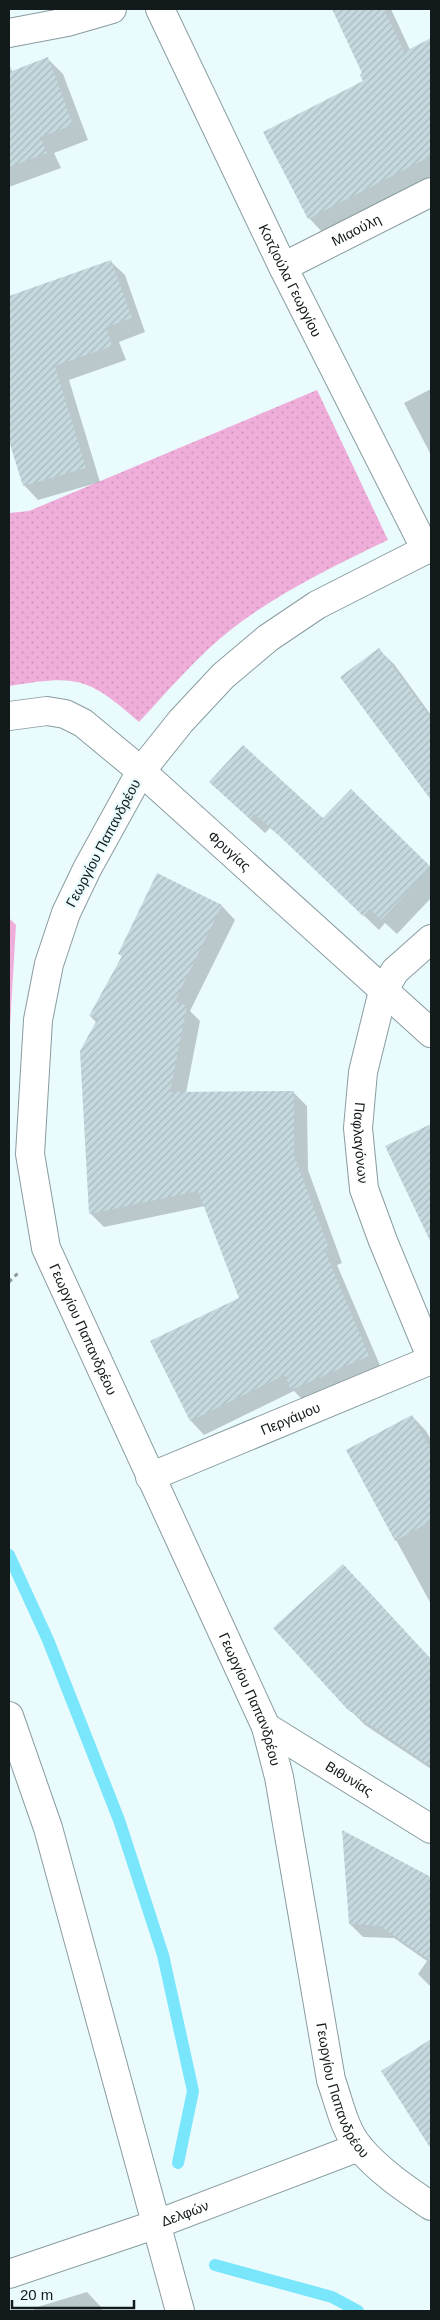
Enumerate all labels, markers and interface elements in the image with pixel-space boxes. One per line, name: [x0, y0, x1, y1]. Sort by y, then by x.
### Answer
street label: Μιαούλη: [329, 211, 383, 249]
street label: Κοτζιούλα Γεωργίου: [256, 221, 325, 339]
street label: Γεωργίου Παπανδρέου: [62, 776, 144, 910]
street label: Φρυγίας: [205, 827, 254, 874]
street label: Παφλαγόνων: [350, 1101, 371, 1184]
street label: Γεωργίου Παπανδρέου: [46, 1261, 120, 1397]
street label: Περγάμου: [258, 1399, 322, 1438]
street label: Γεωργίου Παπανδρέου: [216, 1630, 284, 1767]
street label: Βιθυνίας: [323, 1758, 376, 1799]
street label: Γεωργίου Παπανδρέου: [313, 2021, 373, 2161]
street label: Δελφών: [159, 2197, 211, 2230]
scale bar: [12, 2278, 135, 2310]
text: 20 m: [20, 2286, 53, 2303]

